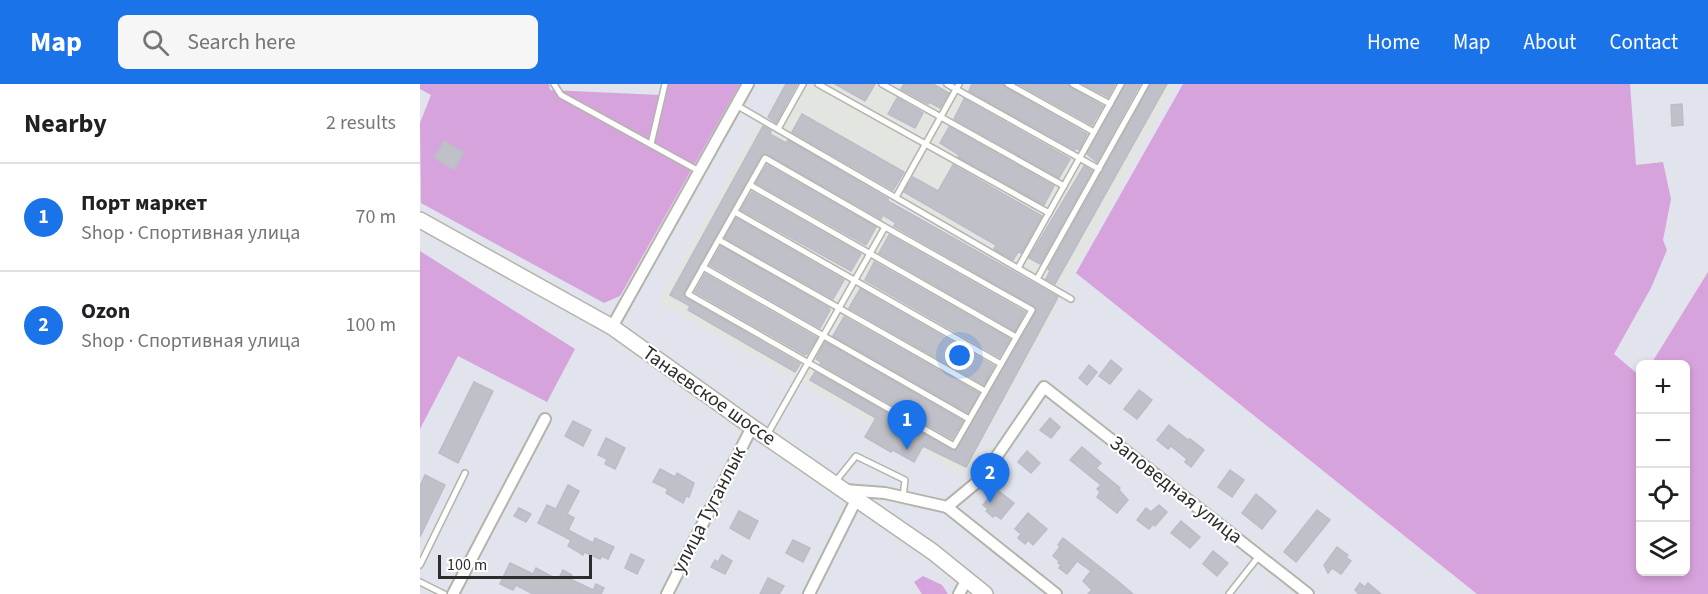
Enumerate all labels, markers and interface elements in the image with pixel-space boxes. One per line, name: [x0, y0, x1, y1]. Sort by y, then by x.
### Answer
search box: [118, 15, 538, 69]
text: Map: [30, 22, 82, 62]
icon: search: [139, 26, 172, 59]
text: Search here: [187, 26, 296, 58]
text: Home: [1367, 27, 1420, 57]
text: Map: [1453, 27, 1491, 57]
text: About: [1524, 27, 1576, 57]
text: Contact: [1609, 27, 1678, 57]
text: Nearby: [24, 105, 107, 142]
text: 2 results: [326, 109, 396, 137]
text: Порт маркет: [81, 187, 207, 219]
text: 1: [38, 203, 49, 231]
text: 70 m: [356, 203, 396, 231]
text: Shop · Спортивная улица: [81, 219, 300, 247]
text: Ozon: [81, 295, 130, 327]
text: 2: [38, 311, 49, 339]
text: 100 m: [346, 311, 396, 339]
text: Shop · Спортивная улица: [81, 327, 300, 355]
street label: Танаевское шоссе: [637, 339, 782, 453]
your location: [945, 341, 974, 370]
map controls: [1636, 360, 1690, 576]
button: +: [1636, 360, 1690, 414]
pin: 1: [888, 400, 926, 450]
button: −: [1636, 414, 1690, 468]
street label: Заповедная улица: [1104, 429, 1248, 551]
street label: улица Туганлык: [665, 442, 753, 578]
pin: 2: [970, 454, 1010, 503]
button: locate: [1636, 468, 1690, 522]
button: layers: [1636, 522, 1690, 576]
scale bar: [438, 552, 592, 580]
text: 100 m: [447, 554, 487, 576]

